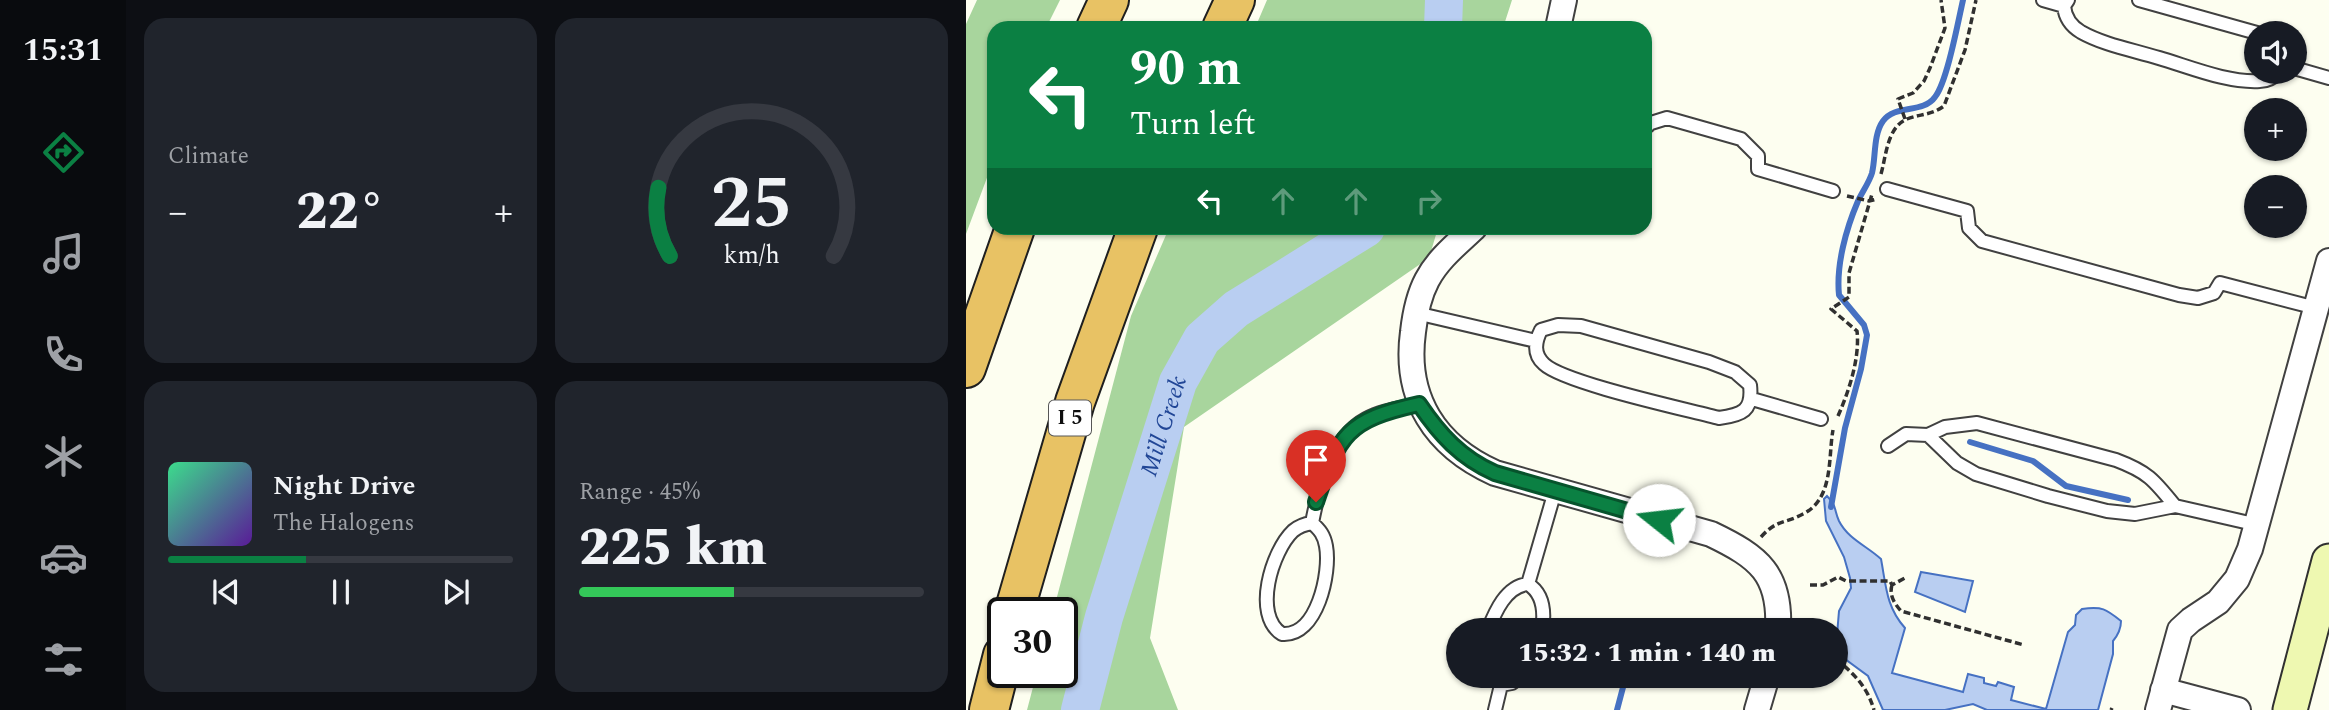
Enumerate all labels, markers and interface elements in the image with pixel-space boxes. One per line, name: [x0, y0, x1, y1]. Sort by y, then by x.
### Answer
map controls: [2244, 21, 2307, 238]
button: sound: [2244, 21, 2307, 84]
text: 15:31: [23, 26, 103, 75]
text: 90 m: [1130, 32, 1241, 107]
icon: left: [1015, 49, 1106, 140]
button: +: [2244, 98, 2307, 161]
text: Turn left: [1130, 100, 1256, 149]
icon: directions: [39, 128, 88, 177]
text: Climate: [168, 139, 249, 174]
text: 25: [711, 150, 792, 261]
text: 22°: [296, 173, 385, 252]
button: −: [2244, 175, 2307, 238]
icon: left: [1191, 182, 1229, 220]
icon: ahead: [1264, 182, 1302, 220]
icon: ahead: [1337, 182, 1375, 220]
icon: right: [1410, 182, 1448, 220]
text: −: [168, 184, 187, 242]
text: +: [494, 184, 513, 242]
icon: music: [39, 229, 88, 278]
text: km/h: [723, 237, 780, 275]
icon: phone: [39, 330, 88, 379]
water label: Mill Creek: [1131, 371, 1197, 481]
road number: I 5: [1049, 400, 1091, 436]
pin: [1286, 430, 1346, 502]
icon: climate: [39, 432, 88, 481]
icon: arrive: [1297, 441, 1335, 479]
text: Night Drive: [273, 466, 415, 506]
text: Range · 45%: [579, 475, 700, 510]
position arrow: [1622, 483, 1696, 557]
text: The Halogens: [273, 506, 415, 541]
text: 225 km: [579, 509, 767, 588]
icon: car: [39, 533, 88, 582]
icon: previous: [207, 573, 245, 611]
icon: pause: [322, 573, 360, 611]
icon: next: [437, 573, 475, 611]
speed limit sign: 30: [987, 597, 1078, 688]
text: 15:32 · 1 min · 140 m: [1518, 633, 1776, 673]
icon: filters: [39, 635, 88, 684]

